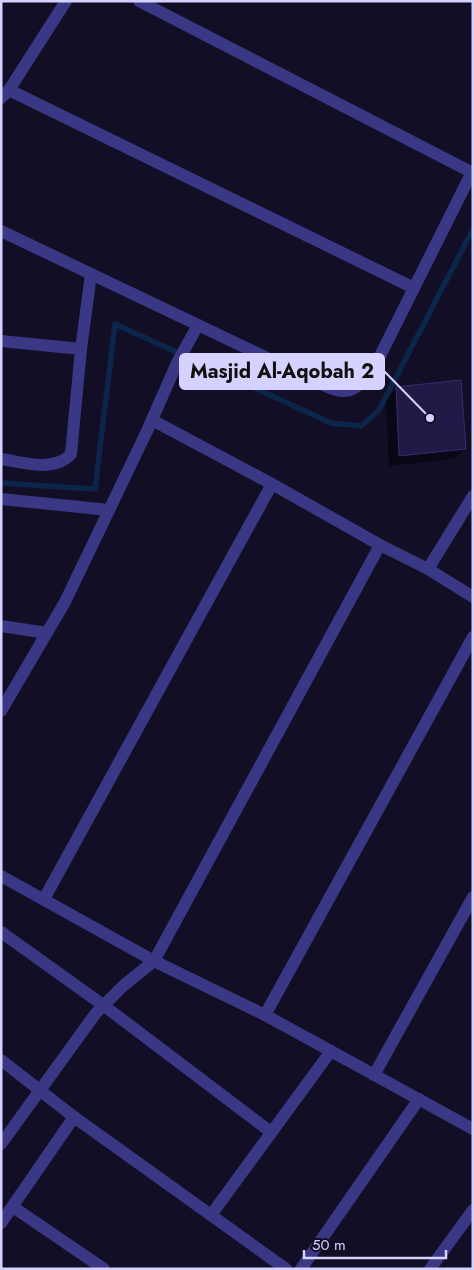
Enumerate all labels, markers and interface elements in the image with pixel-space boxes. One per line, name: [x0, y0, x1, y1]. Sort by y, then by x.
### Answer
callout: Masjid Al-Aqobah 2: [180, 354, 384, 389]
text: Masjid Al-Aqobah 2: [190, 357, 374, 386]
scale bar: [304, 1228, 446, 1260]
text: 50 m: [312, 1234, 346, 1256]

